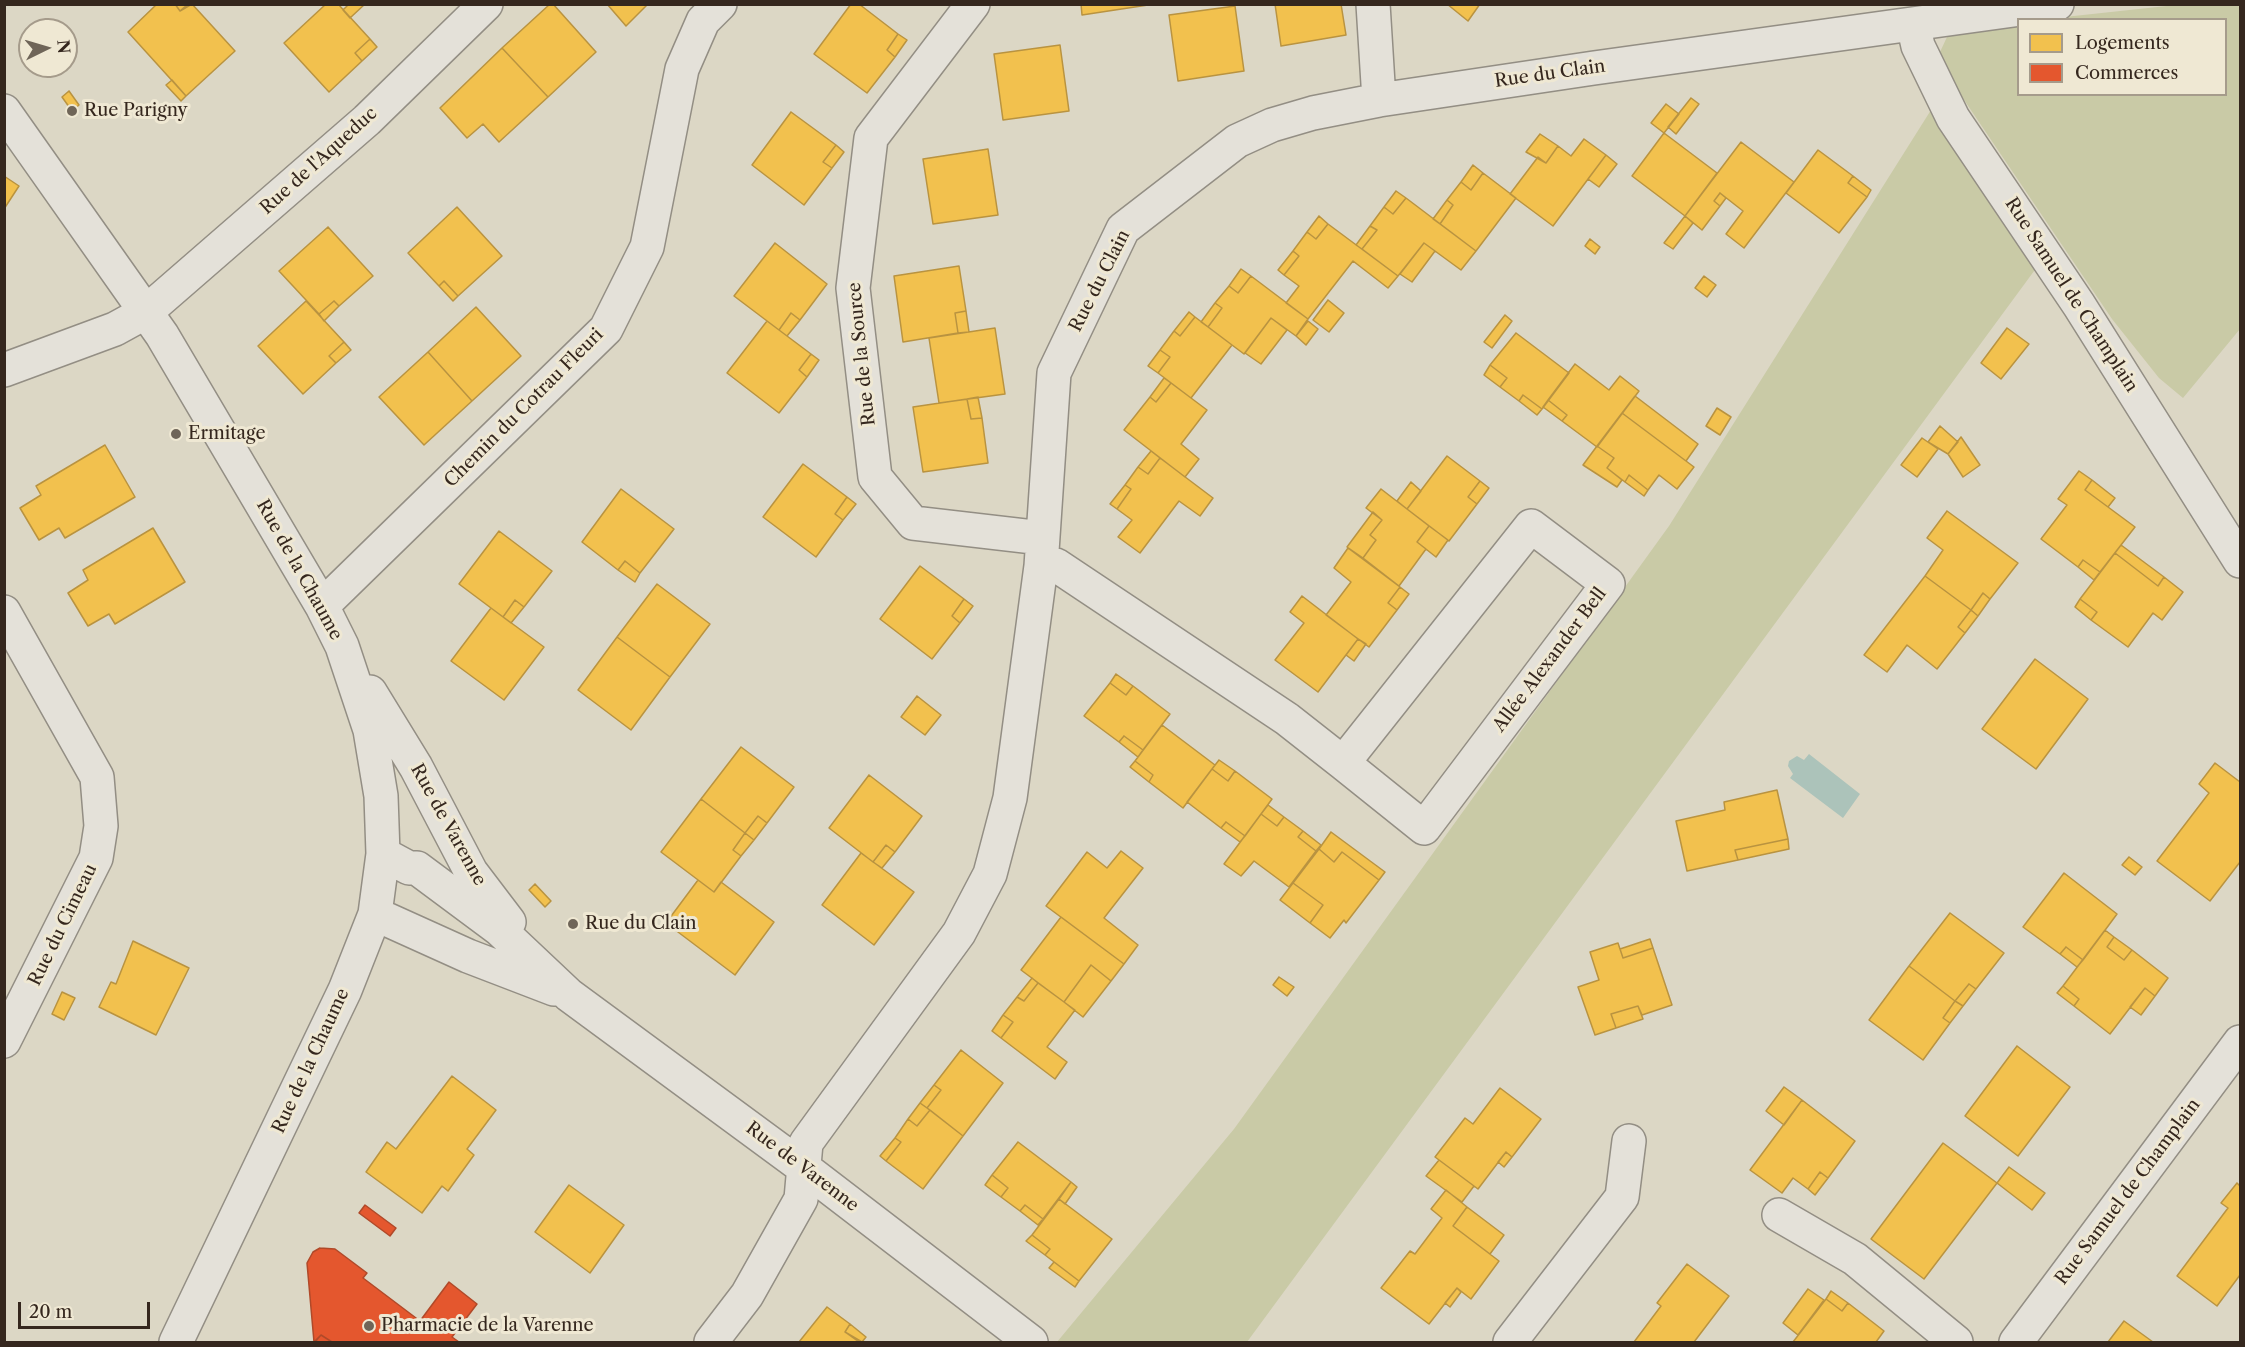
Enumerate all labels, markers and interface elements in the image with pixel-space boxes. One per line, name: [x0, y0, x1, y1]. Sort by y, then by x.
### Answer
north arrow: [18, 18, 78, 78]
legend: [2017, 18, 2227, 96]
text: Logements: [2075, 32, 2170, 54]
text: N: [53, 39, 75, 54]
street label: Rue du Clain: [1493, 56, 1607, 92]
text: Commerces: [2075, 62, 2178, 84]
place label: Rue Parigny: [84, 100, 188, 122]
street label: Rue de l'Aqueduc: [256, 103, 382, 219]
marker: Rue Parigny: [65, 104, 79, 118]
street label: Rue Samuel de Champlain: [2000, 194, 2142, 396]
street label: Rue du Clain: [1065, 226, 1135, 336]
street label: Rue de la Source: [844, 281, 880, 427]
street label: Chemin du Cotrau Fleuri: [440, 324, 608, 492]
place label: Ermitage: [188, 423, 266, 445]
marker: Ermitage: [169, 427, 183, 441]
street label: Rue de la Chaume: [251, 496, 347, 644]
street label: Allée Alexander Bell: [1489, 584, 1611, 736]
street label: Rue de Varenne: [406, 760, 490, 890]
street label: Rue du Cimeau: [24, 861, 102, 989]
place label: Rue du Clain: [585, 913, 696, 935]
marker: Rue du Clain: [566, 917, 580, 931]
street label: Rue de la Chaume: [268, 985, 354, 1137]
street label: Rue Samuel de Champlain: [2051, 1095, 2205, 1289]
street label: Rue de Varenne: [741, 1118, 863, 1216]
scale bar: [21, 1290, 153, 1328]
text: 20 m: [29, 1301, 72, 1323]
place label: Pharmacie de la Varenne: [381, 1315, 594, 1337]
marker: Pharmacie de la Varenne: [362, 1319, 376, 1333]

